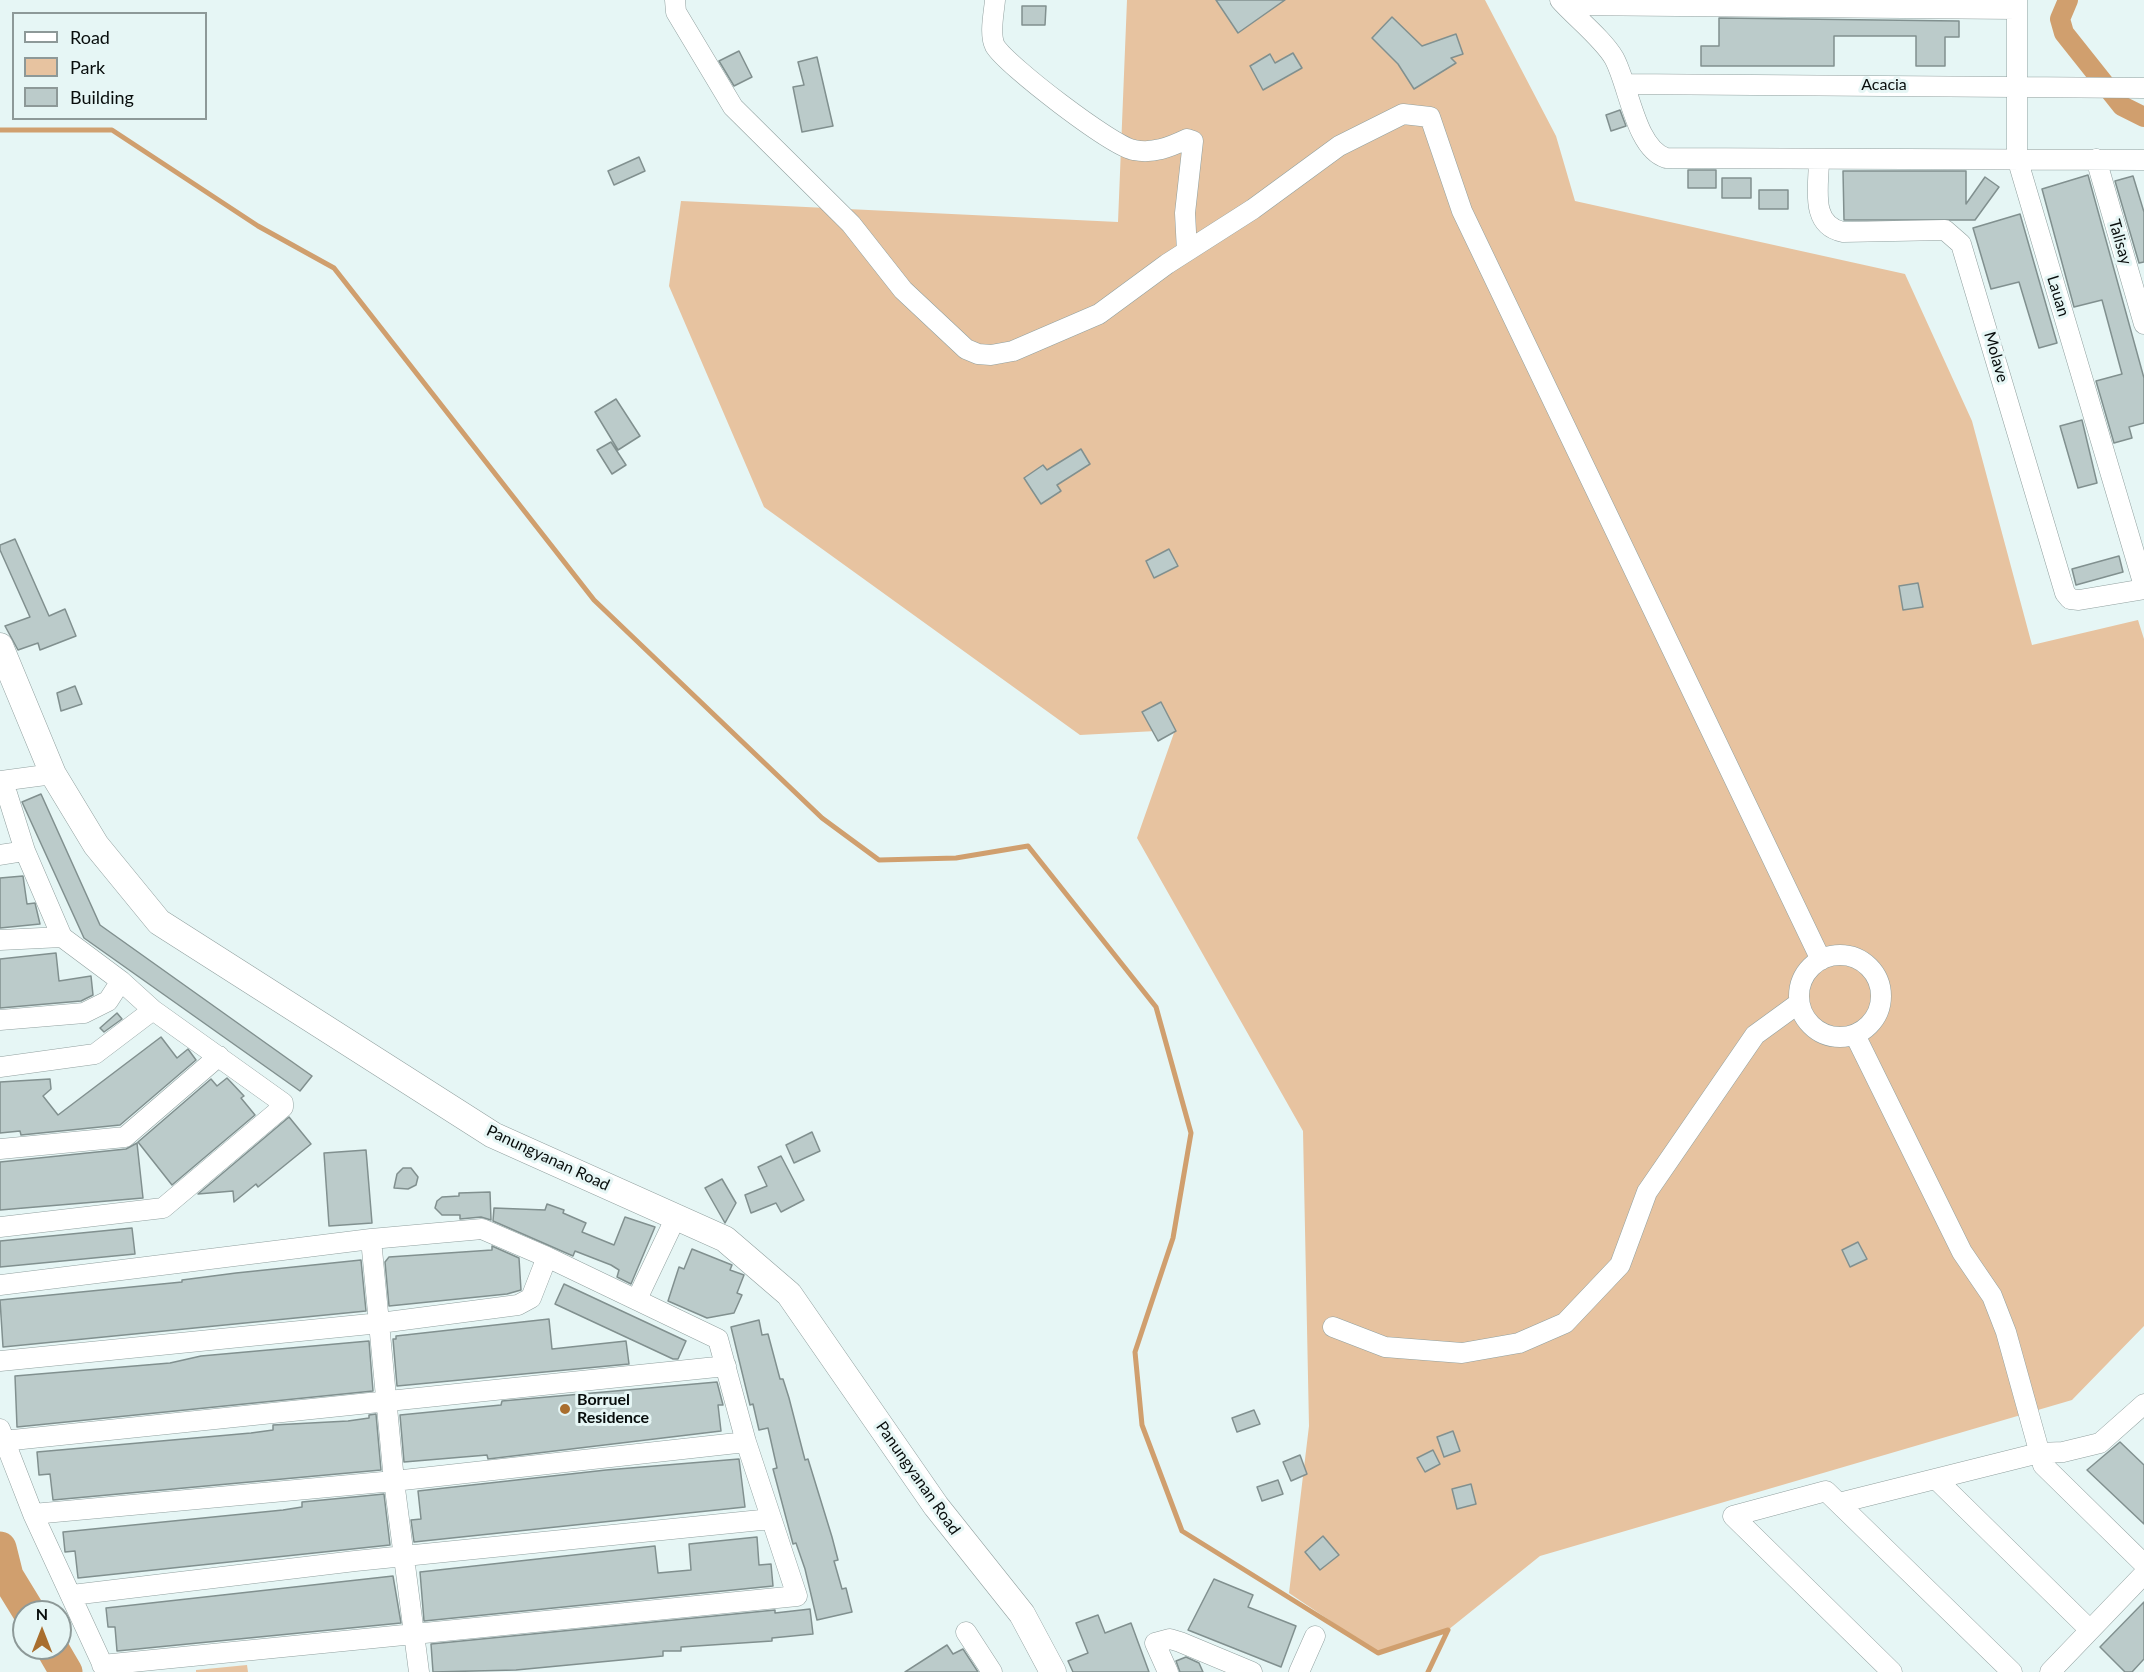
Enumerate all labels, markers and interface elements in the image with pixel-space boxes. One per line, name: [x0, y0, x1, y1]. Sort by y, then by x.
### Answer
legend: [12, 12, 207, 120]
text: Road: [70, 26, 110, 48]
text: Park: [70, 56, 105, 78]
street label: Acacia: [1861, 75, 1907, 95]
text: Building: [70, 86, 134, 108]
street label: Talisay: [2104, 217, 2136, 267]
street label: Lauan: [2043, 273, 2073, 319]
street label: Molave: [1980, 329, 2012, 385]
street label: Panungyanan Road: [483, 1121, 613, 1195]
place label: Borruel Residence: [577, 1390, 649, 1428]
marker: Borruel Residence: [558, 1402, 572, 1416]
street label: Panungyanan Road: [872, 1418, 964, 1538]
north arrow: [12, 1600, 72, 1660]
text: N: [36, 1604, 48, 1623]

